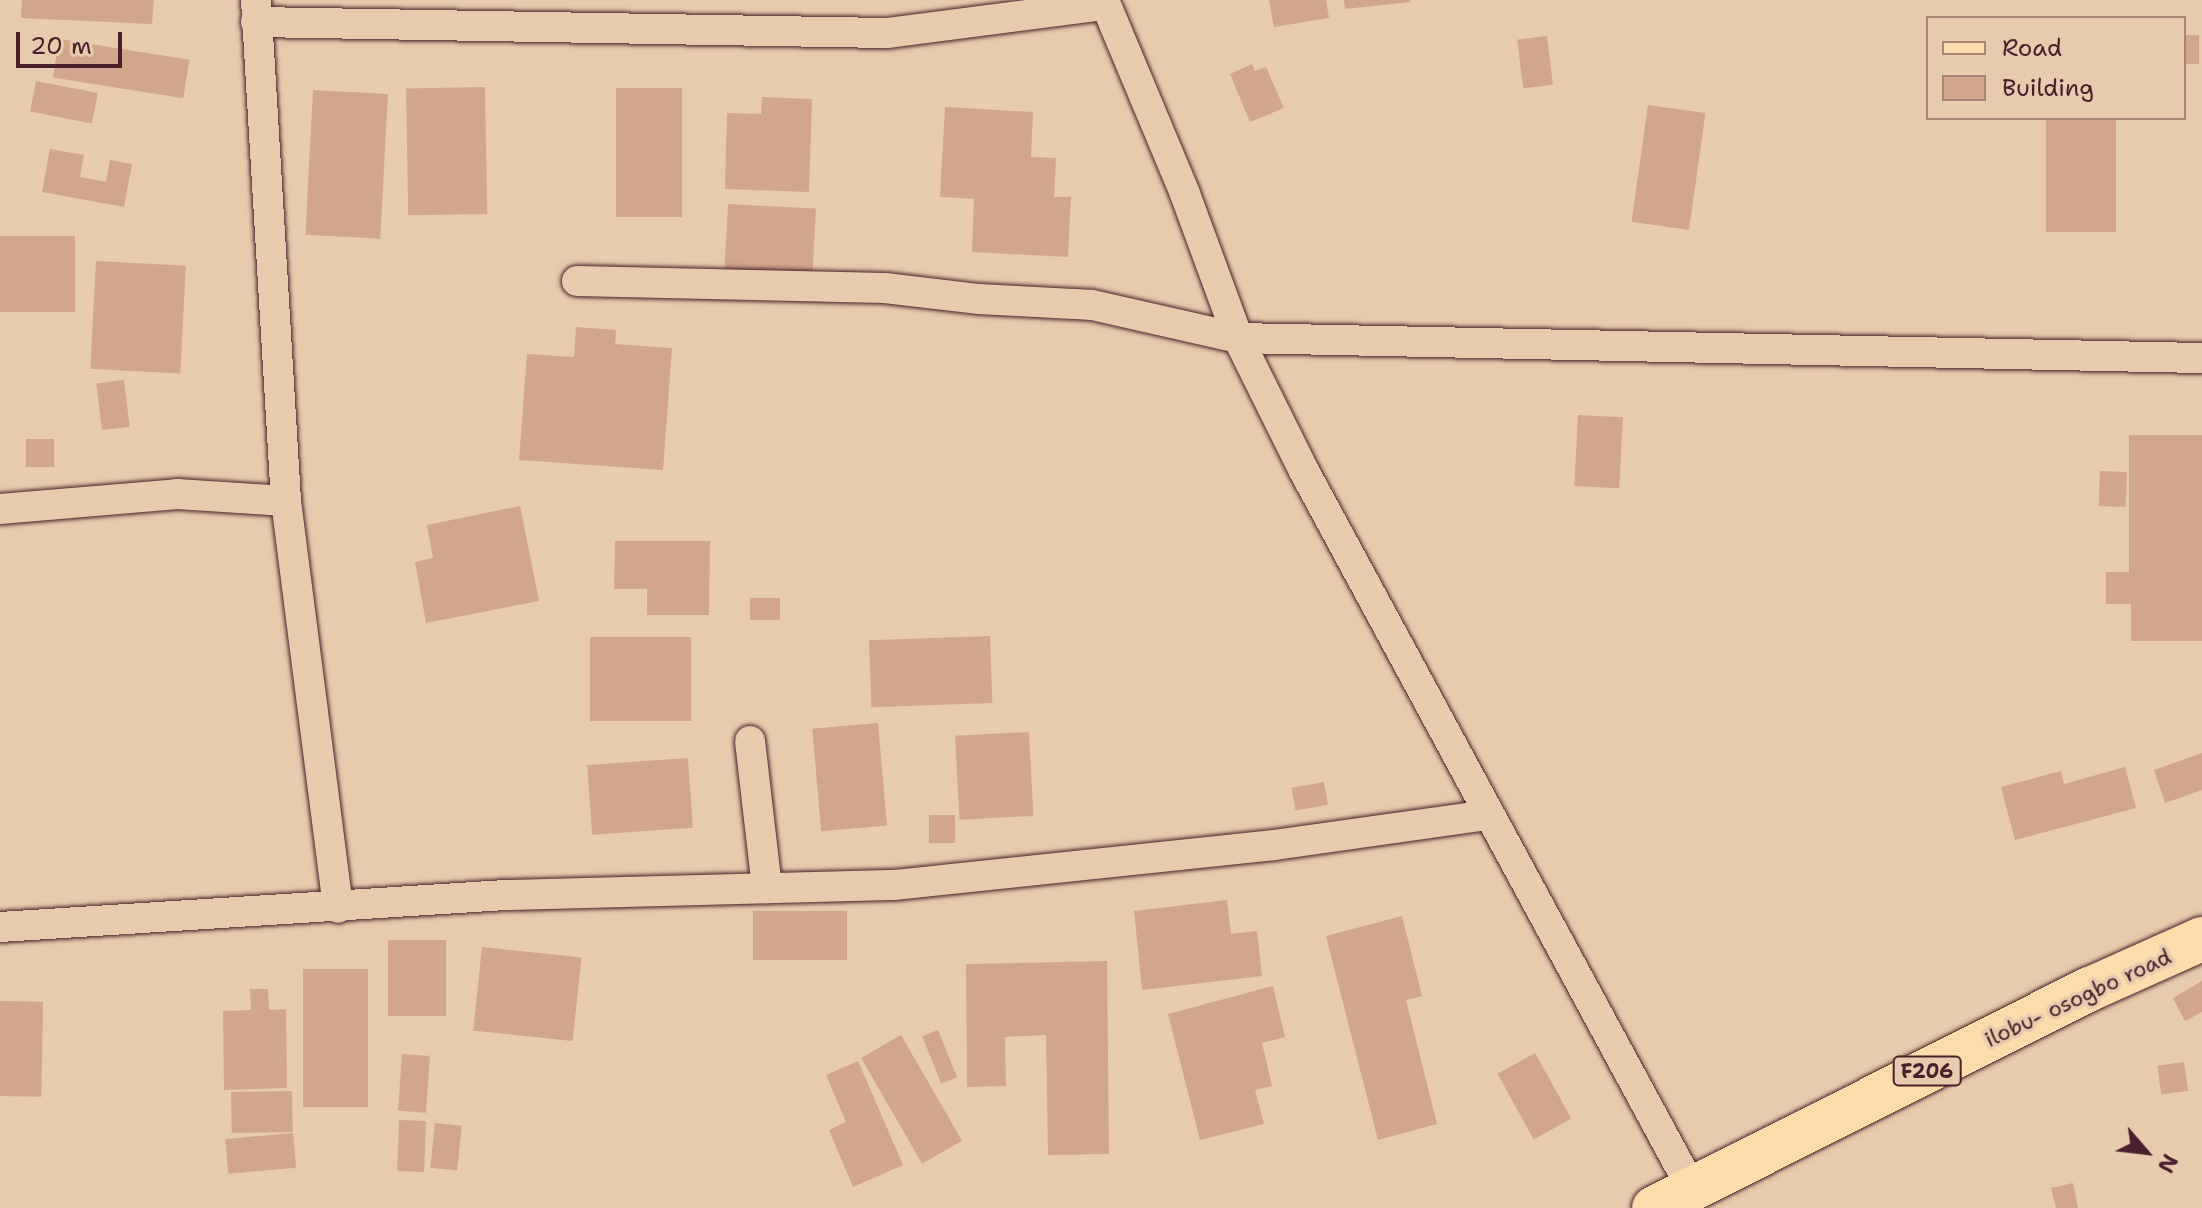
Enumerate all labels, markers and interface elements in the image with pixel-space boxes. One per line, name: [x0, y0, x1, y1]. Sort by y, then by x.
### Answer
scale bar: [20, 16, 126, 66]
legend: [1926, 16, 2186, 120]
text: 20 m: [30, 30, 92, 62]
text: Road: [2002, 32, 2062, 64]
text: Building: [2002, 72, 2094, 104]
street label: ilobu- osogbo road: [1981, 943, 2175, 1053]
road number: F206: [1891, 1055, 1963, 1087]
north arrow: [2106, 1112, 2186, 1192]
text: N: [2151, 1149, 2185, 1178]

